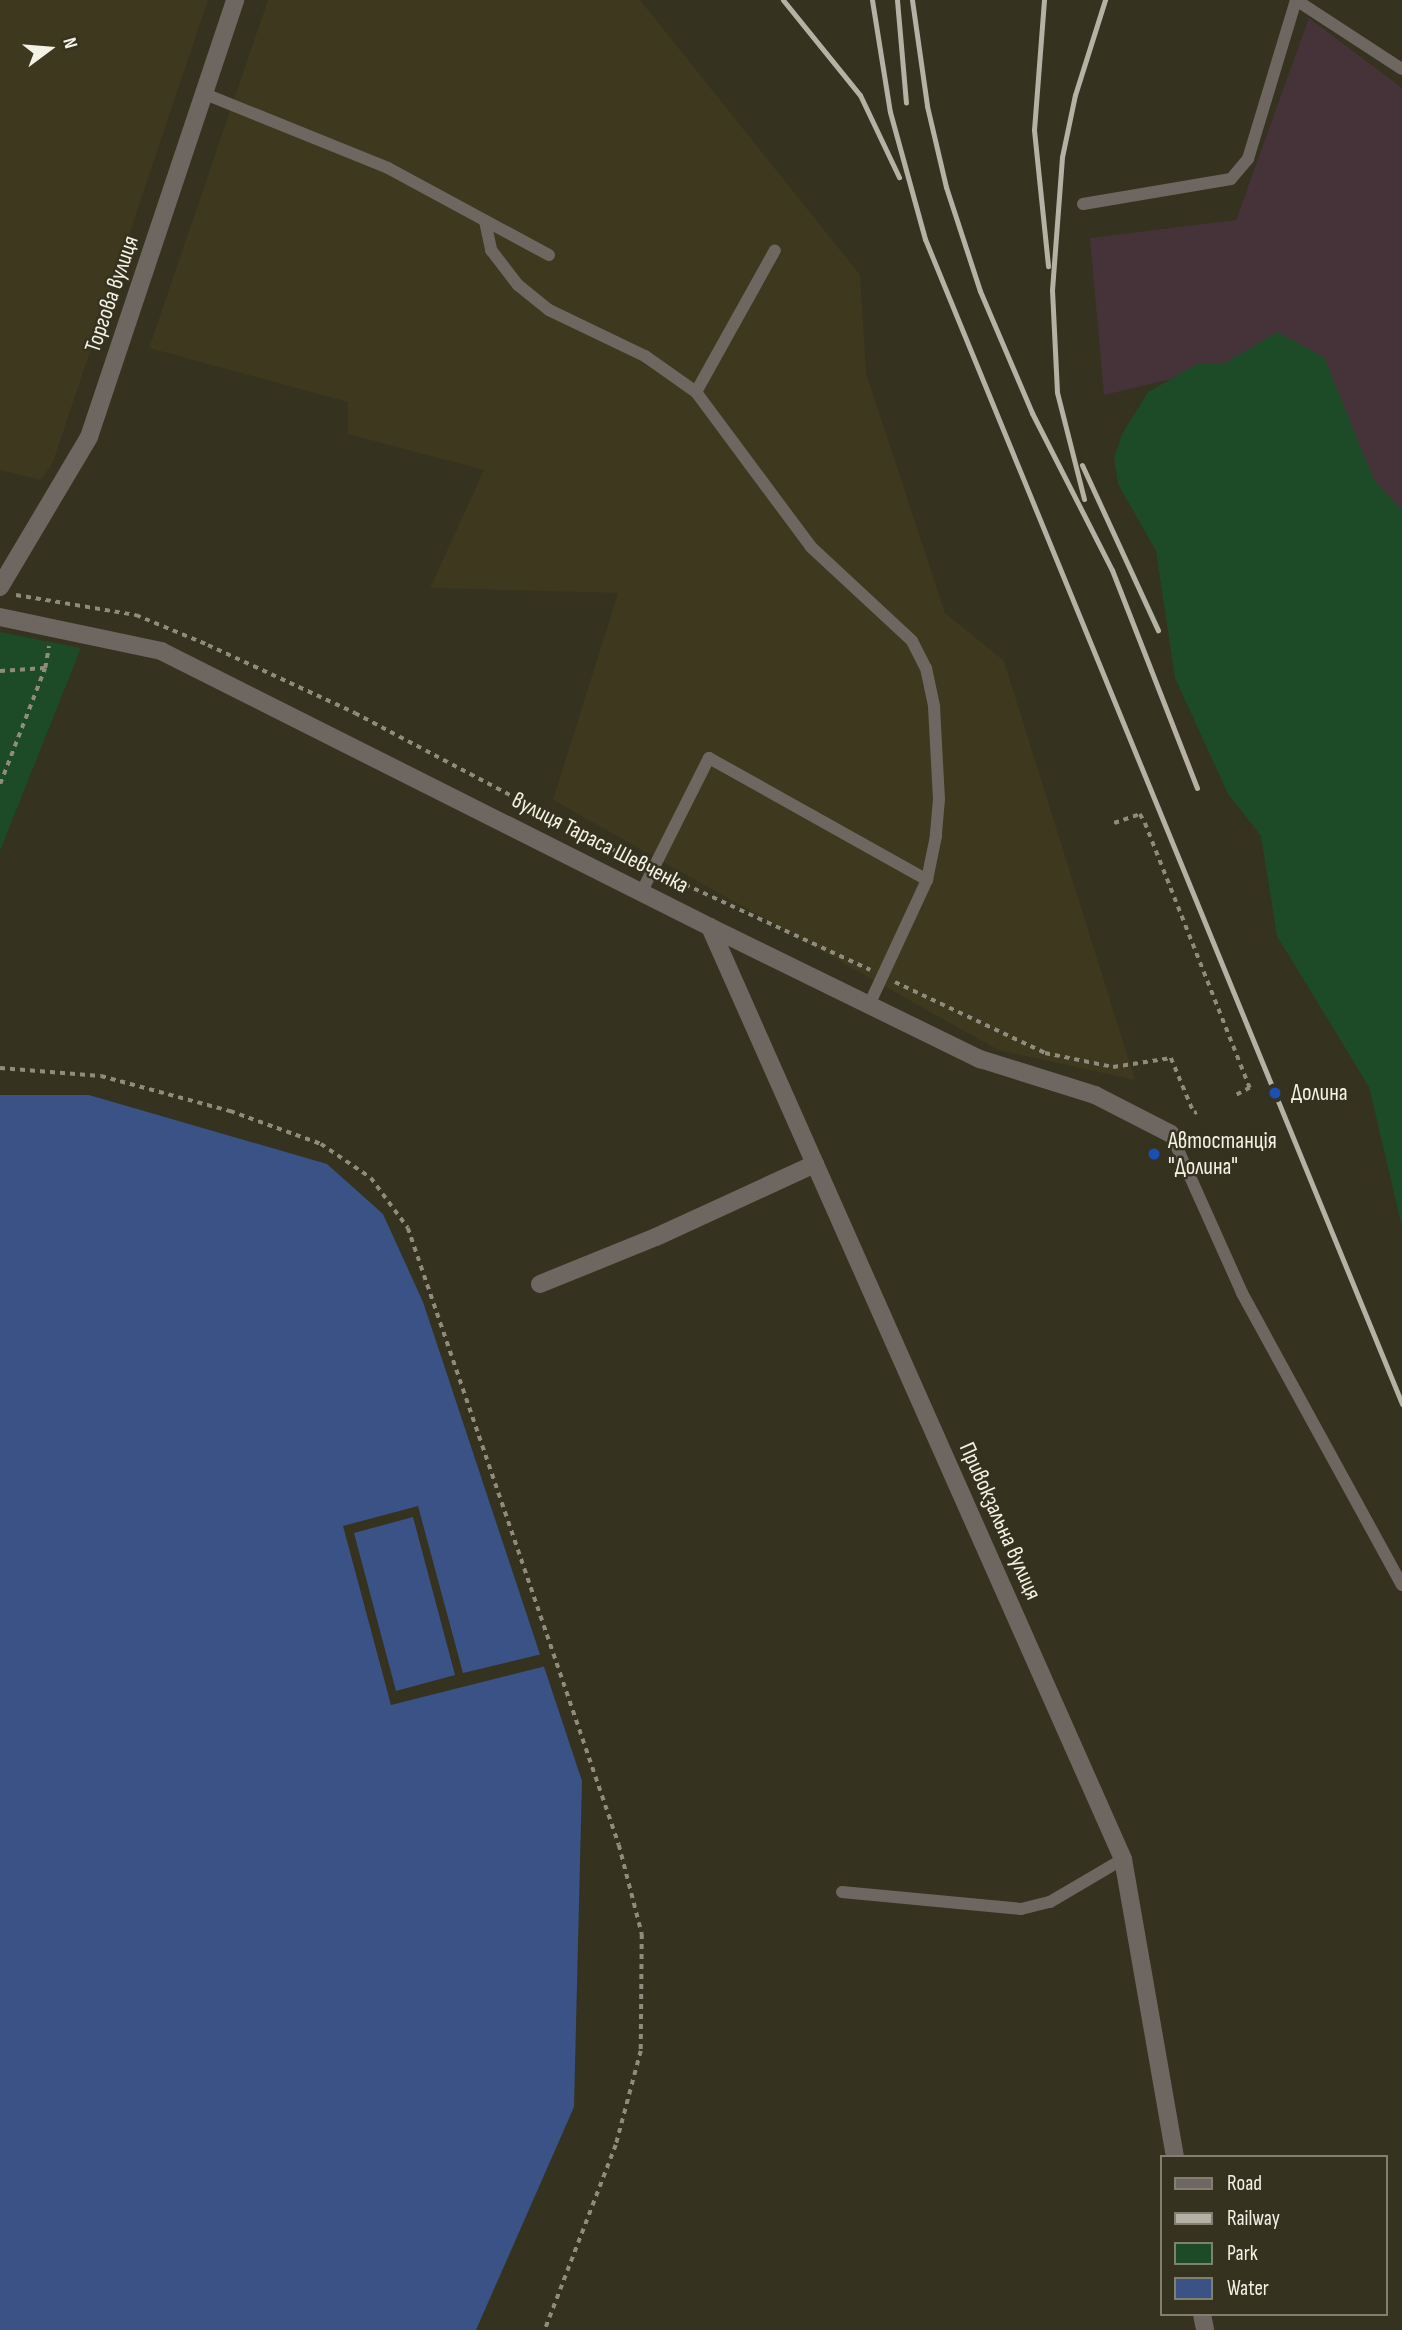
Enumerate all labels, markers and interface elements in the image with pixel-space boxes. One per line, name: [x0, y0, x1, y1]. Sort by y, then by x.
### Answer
north arrow: [14, 14, 84, 84]
text: N: [57, 35, 82, 51]
street label: Торгова вулиця: [79, 232, 145, 356]
street label: вулиця Тараса Шевченка: [507, 786, 693, 900]
place label: Долина: [1291, 1079, 1348, 1107]
marker: Долина: [1265, 1083, 1285, 1103]
place label: Автостанція "Долина": [1168, 1127, 1277, 1181]
marker: Автостанція "Долина": [1146, 1146, 1162, 1162]
street label: Привокзальна вулиця: [953, 1438, 1047, 1604]
legend: [1160, 2155, 1388, 2316]
text: Road: [1227, 2171, 1262, 2196]
text: Railway: [1227, 2206, 1280, 2231]
text: Park: [1227, 2241, 1258, 2266]
text: Water: [1227, 2276, 1269, 2301]

